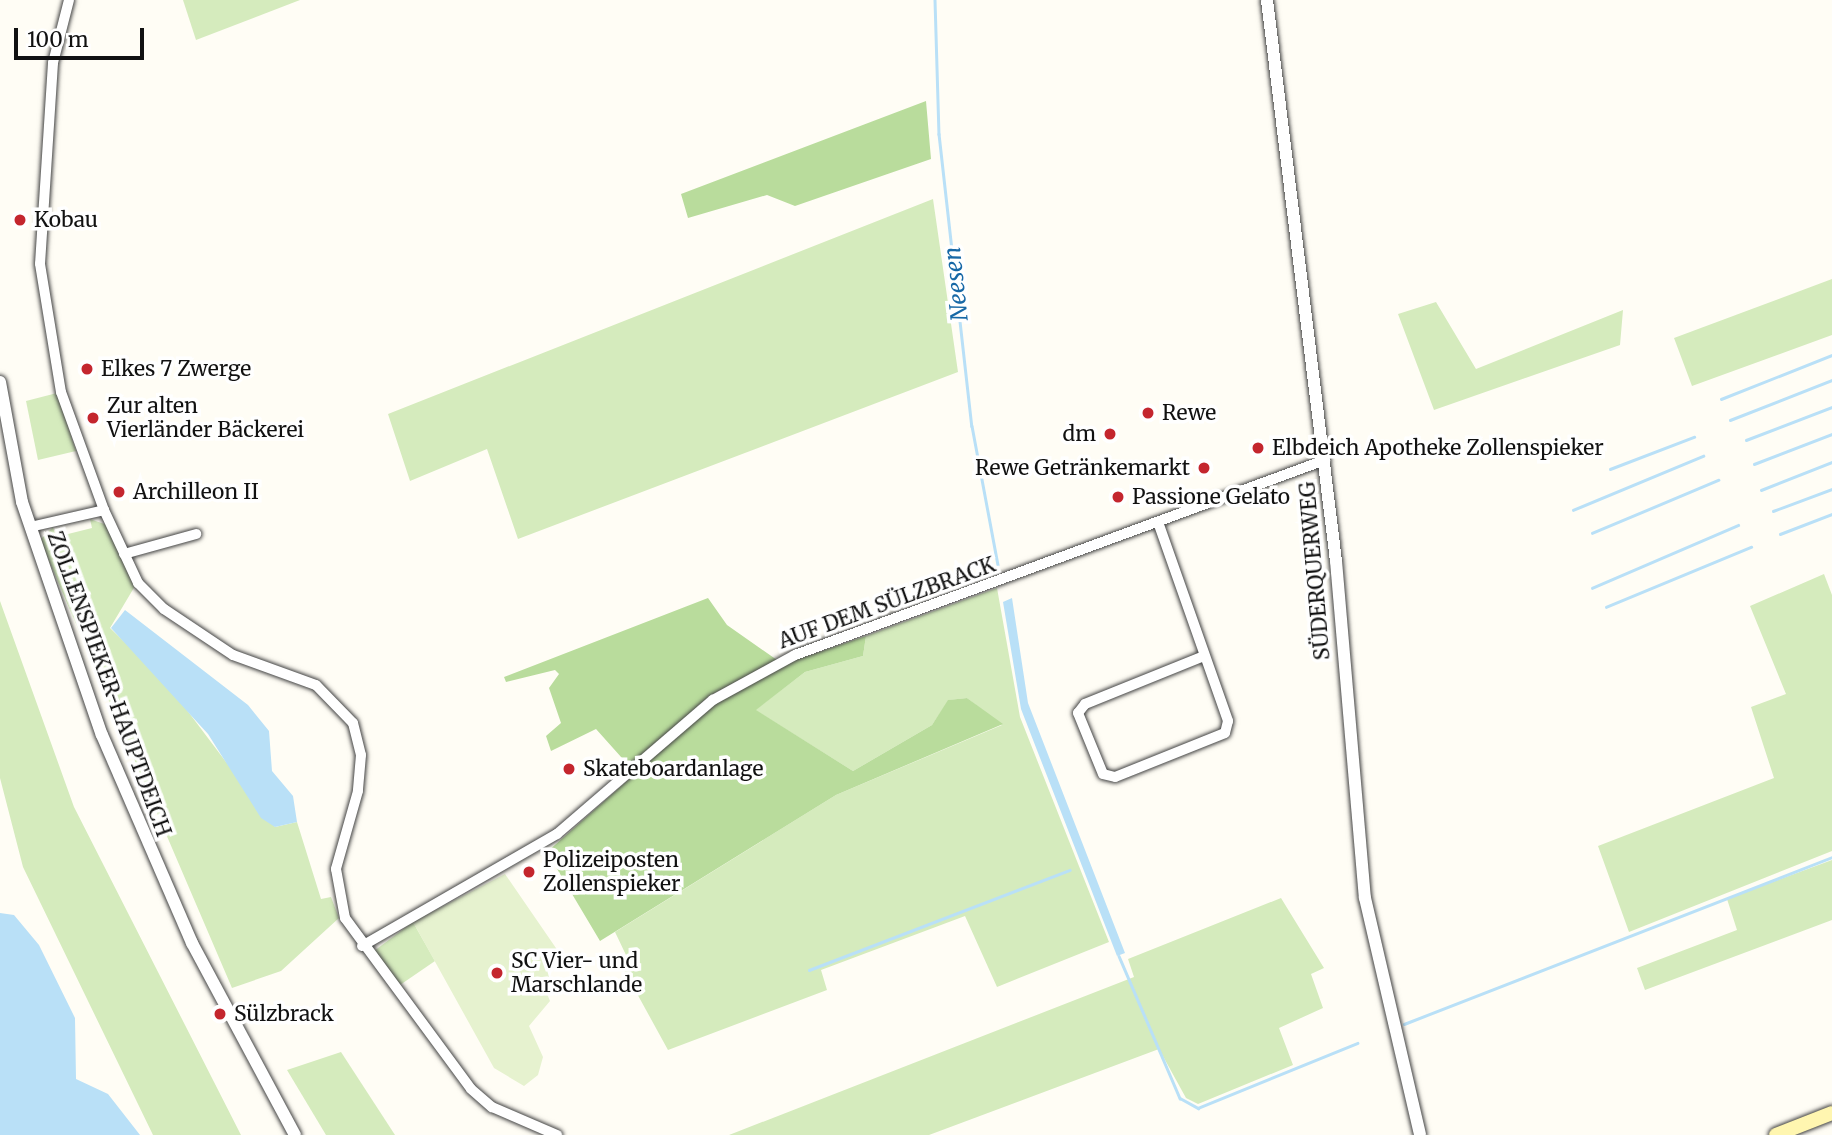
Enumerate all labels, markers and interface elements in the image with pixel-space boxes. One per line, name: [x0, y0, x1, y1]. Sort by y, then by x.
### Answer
scale bar: [18, 14, 147, 58]
text: 100 m: [27, 26, 89, 53]
place label: Kobau: [34, 207, 98, 233]
marker: Kobau: [12, 212, 28, 228]
water label: Neesen: [938, 246, 974, 322]
place label: Elkes 7 Zwerge: [101, 356, 251, 382]
marker: Elkes 7 Zwerge: [79, 361, 95, 377]
place label: Zur alten Vierländer Bäckerei: [107, 393, 304, 443]
place label: Rewe: [1162, 400, 1216, 426]
marker: Rewe: [1140, 405, 1156, 421]
marker: Zur alten Vierländer Bäckerei: [85, 410, 101, 426]
place label: dm: [1062, 421, 1096, 447]
marker: dm: [1102, 426, 1118, 442]
place label: Elbdeich Apotheke Zollenspieker: [1272, 435, 1604, 461]
marker: Elbdeich Apotheke Zollenspieker: [1250, 440, 1266, 456]
place label: Rewe Getränkemarkt: [975, 455, 1190, 481]
marker: Rewe Getränkemarkt: [1196, 460, 1212, 476]
place label: Archilleon II: [133, 479, 259, 505]
street label: SÜDERQUERWEG: [1295, 481, 1335, 661]
marker: Archilleon II: [111, 484, 127, 500]
place label: Passione Gelato: [1132, 484, 1290, 510]
marker: Passione Gelato: [1110, 489, 1126, 505]
street label: ZOLLENSPIEKER-HAUPTDEICH: [42, 528, 176, 840]
street label: AUF DEM SÜLZBRACK: [775, 552, 999, 654]
place label: Skateboardanlage: [583, 756, 763, 782]
marker: Skateboardanlage: [561, 761, 577, 777]
place label: Polizeiposten Zollenspieker: [543, 847, 680, 897]
marker: Polizeiposten Zollenspieker: [521, 864, 537, 880]
place label: SC Vier- und Marschlande: [511, 948, 642, 998]
marker: SC Vier- und Marschlande: [489, 965, 505, 981]
place label: Sülzbrack: [234, 1001, 334, 1027]
marker: Sülzbrack: [212, 1006, 228, 1022]

